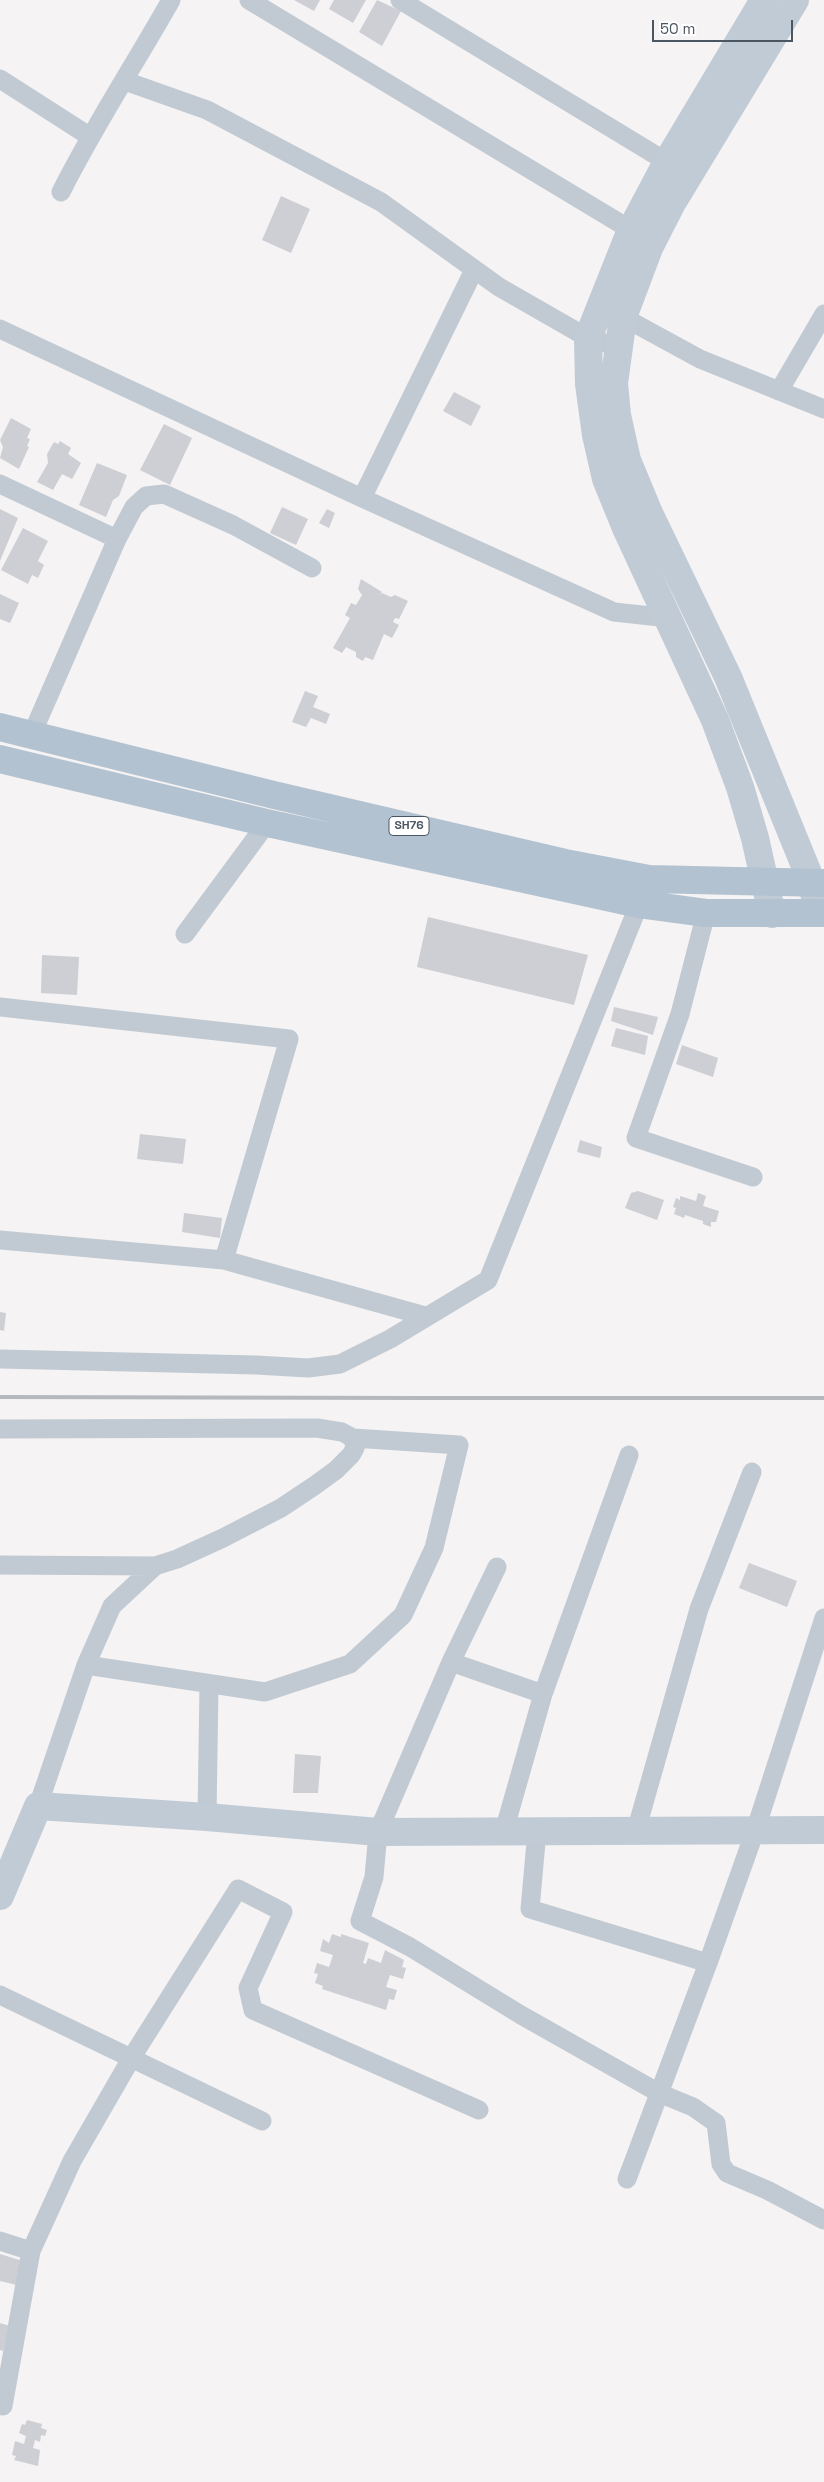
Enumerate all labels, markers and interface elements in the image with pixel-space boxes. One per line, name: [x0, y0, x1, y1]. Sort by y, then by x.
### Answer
scale bar: [654, 10, 795, 42]
text: 50 m: [660, 19, 695, 38]
road number: SH76: [389, 816, 429, 836]

